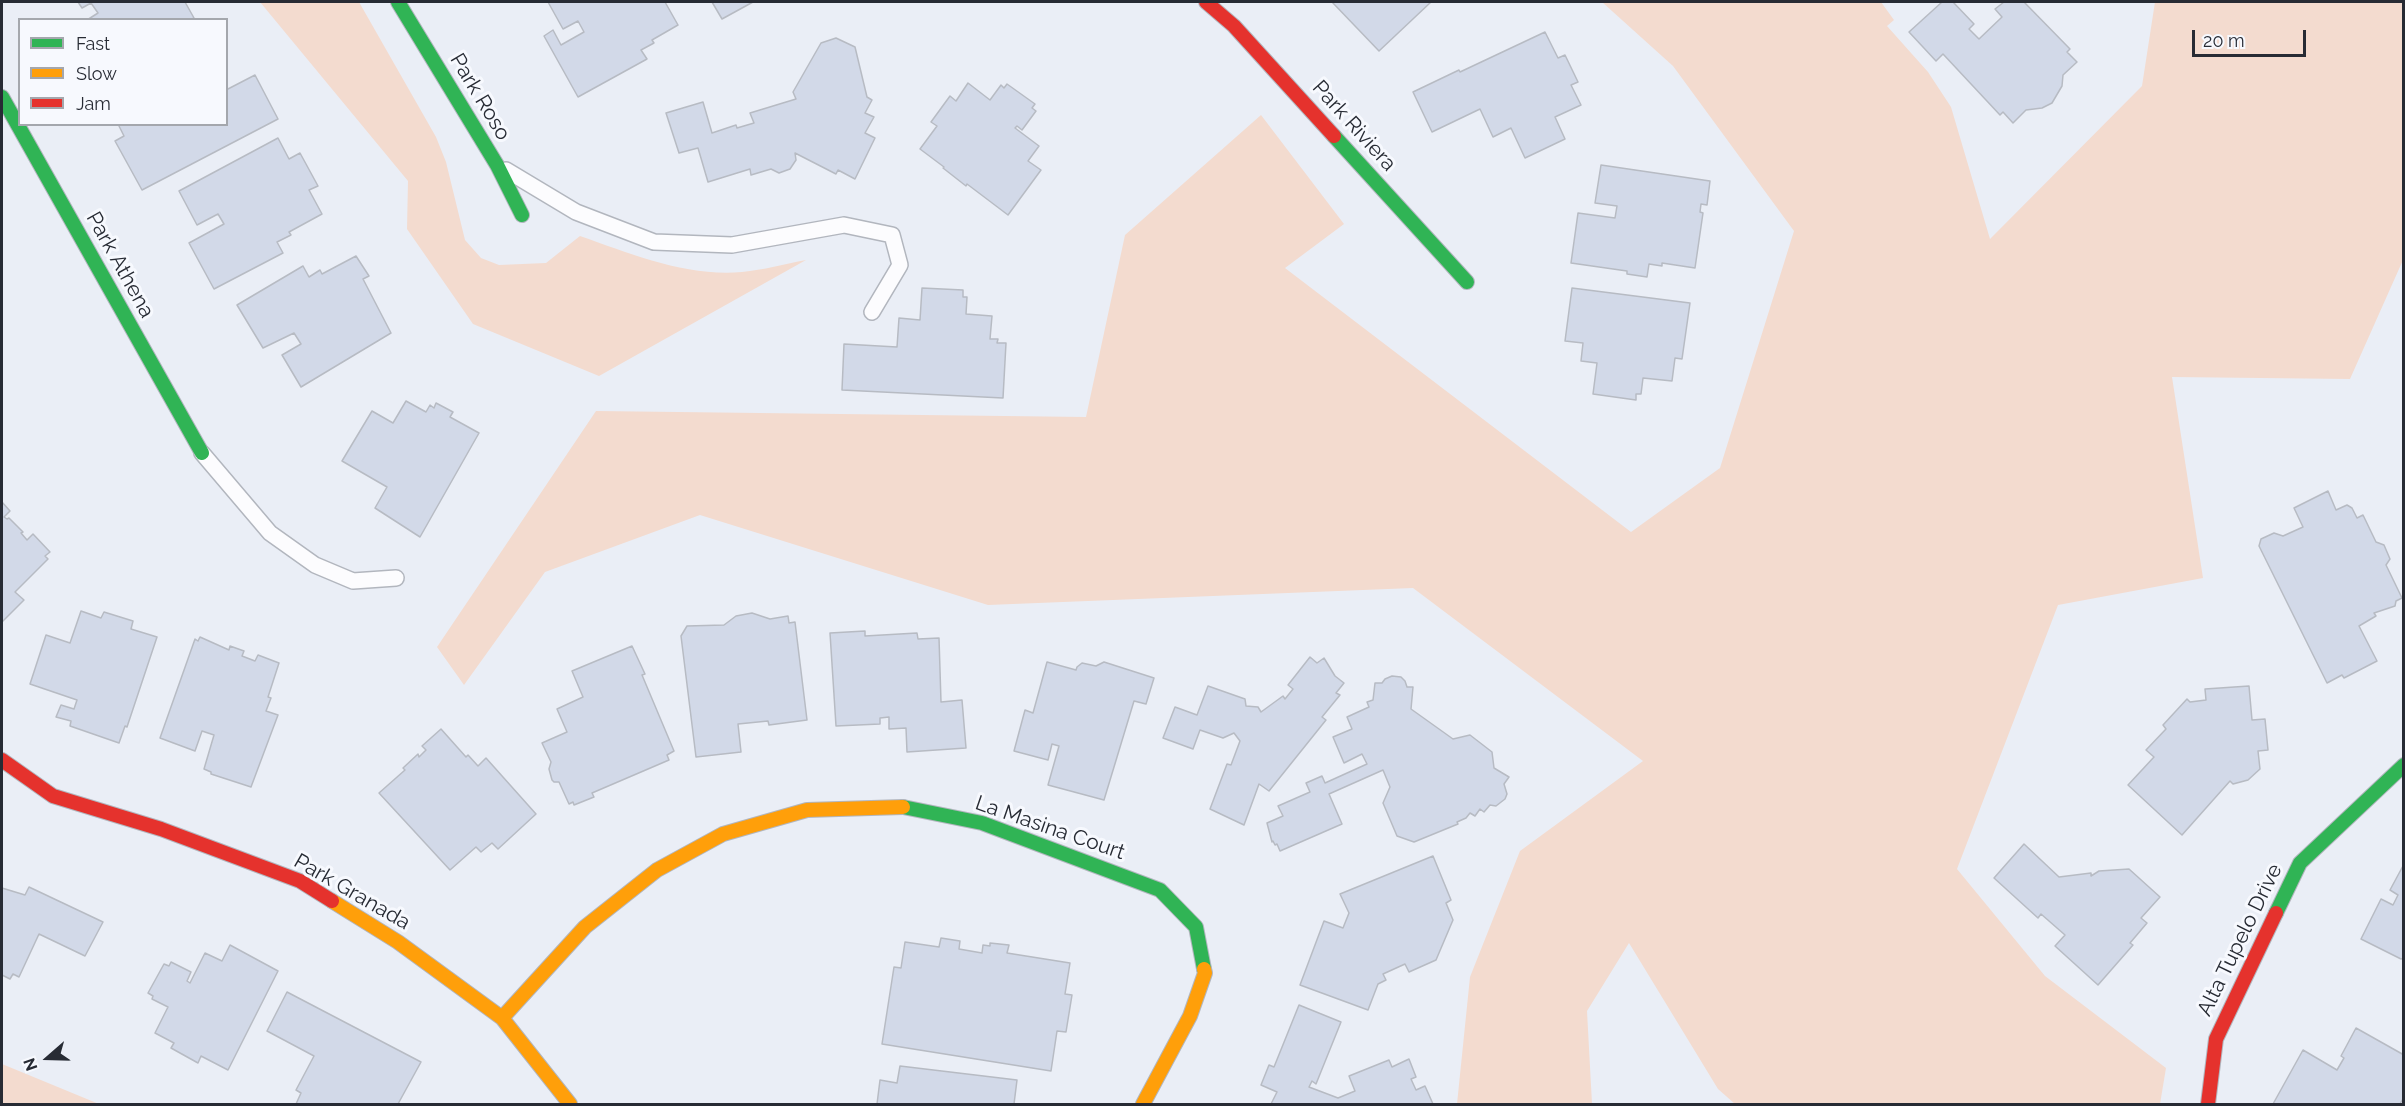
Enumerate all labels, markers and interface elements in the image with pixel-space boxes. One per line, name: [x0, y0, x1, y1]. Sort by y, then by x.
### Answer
legend: [18, 18, 228, 126]
scale bar: [2195, 18, 2309, 56]
text: 20 m: [2203, 30, 2245, 51]
text: Fast: [76, 33, 110, 54]
street label: Park Roso: [444, 49, 516, 145]
text: Slow: [76, 63, 117, 84]
street label: Park Riviera: [1307, 75, 1401, 177]
text: Jam: [76, 93, 111, 114]
street label: Park Athena: [81, 208, 159, 322]
street label: La Masina Court: [972, 791, 1128, 865]
street label: Park Granada: [289, 849, 415, 935]
street label: Alta Tupelo Drive: [2192, 860, 2288, 1020]
north arrow: [18, 1028, 78, 1088]
text: N: [20, 1055, 42, 1073]

